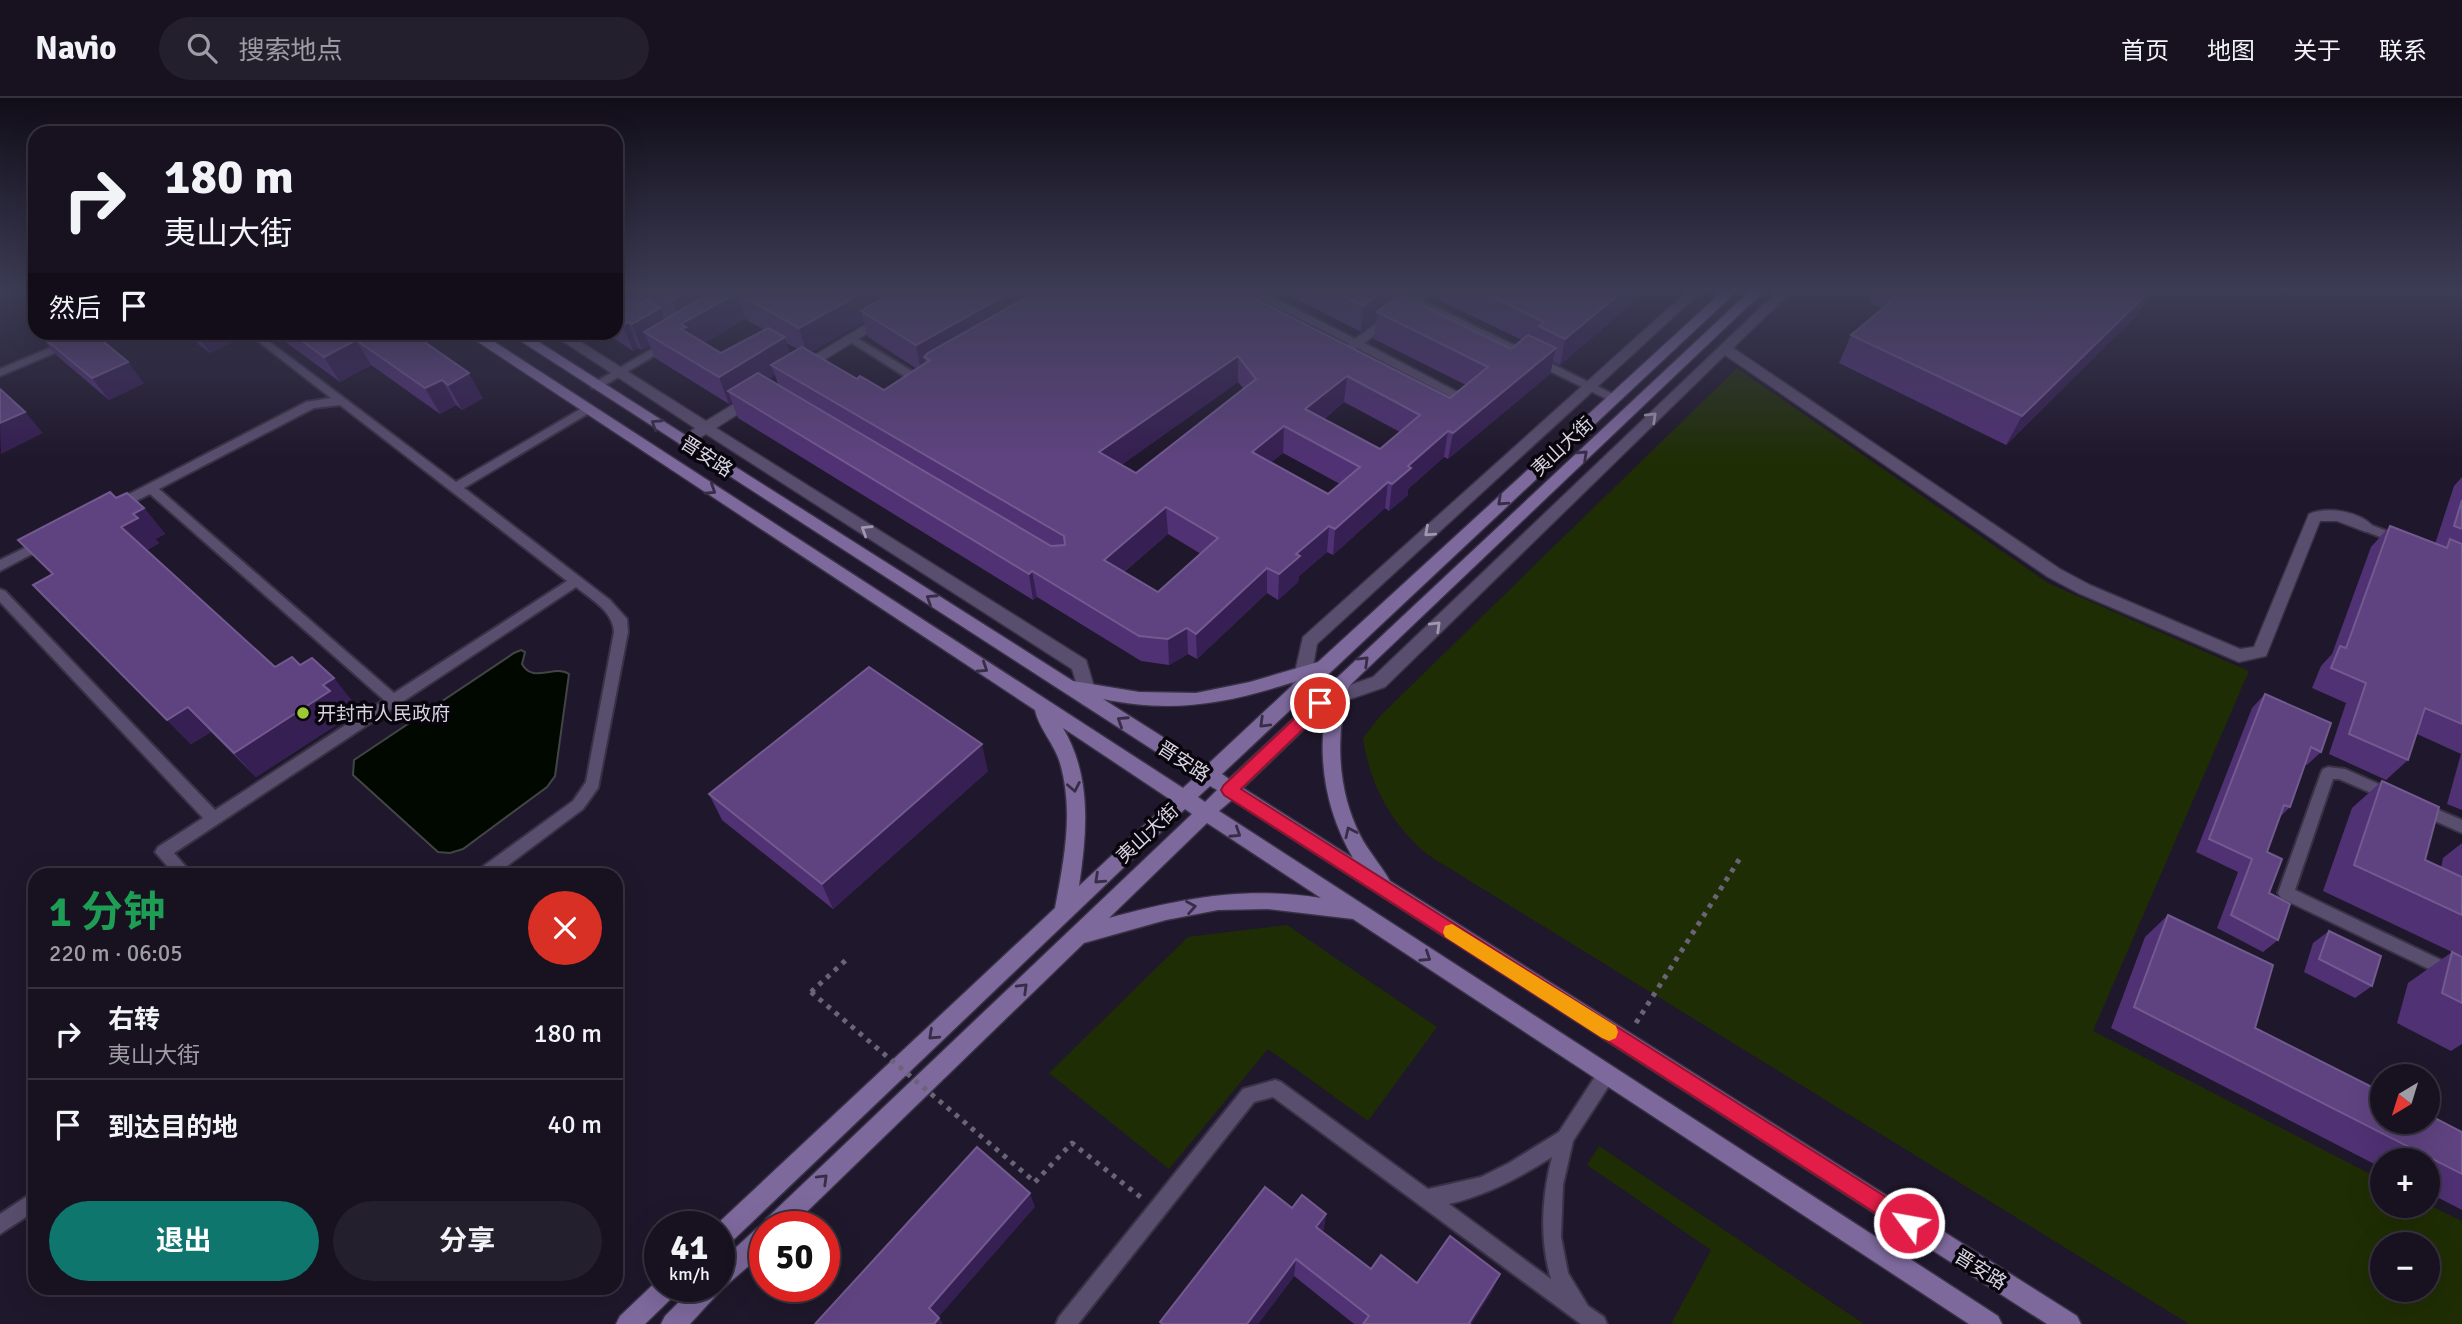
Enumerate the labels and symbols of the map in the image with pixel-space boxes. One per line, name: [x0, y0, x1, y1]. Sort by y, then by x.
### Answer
street label: 夷山大街: [1527, 412, 1599, 481]
one-way arrow: [1644, 412, 1657, 425]
one-way arrow: [651, 419, 664, 432]
street label: 晋安路: [676, 431, 737, 482]
one-way arrow: [1575, 450, 1588, 463]
one-way arrow: [703, 482, 716, 495]
one-way arrow: [1497, 493, 1510, 505]
one-way arrow: [1424, 524, 1437, 536]
one-way arrow: [861, 525, 874, 538]
one-way arrow: [925, 594, 938, 607]
one-way arrow: [1428, 622, 1441, 635]
one-way arrow: [1356, 656, 1369, 669]
one-way arrow: [976, 660, 989, 673]
pin: [1290, 673, 1350, 733]
place label: 开封市人民政府: [317, 702, 450, 726]
marker: 开封市人民政府: [295, 705, 311, 721]
one-way arrow: [1259, 714, 1272, 727]
one-way arrow: [1117, 717, 1130, 730]
street label: 晋安路: [1153, 736, 1214, 787]
one-way arrow: [1066, 781, 1081, 793]
street label: 夷山大街: [1112, 799, 1184, 868]
one-way arrow: [1228, 825, 1241, 838]
one-way arrow: [1344, 827, 1358, 839]
one-way arrow: [1094, 871, 1107, 884]
one-way arrow: [1185, 900, 1197, 915]
one-way arrow: [1418, 949, 1431, 961]
one-way arrow: [1015, 984, 1028, 997]
one-way arrow: [928, 1027, 941, 1040]
north arrow: [2370, 1064, 2440, 1134]
one-way arrow: [815, 1175, 828, 1188]
position arrow: [1872, 1186, 1946, 1260]
speed limit sign: 50: [749, 1211, 840, 1302]
street label: 晋安路: [1950, 1245, 2011, 1295]

